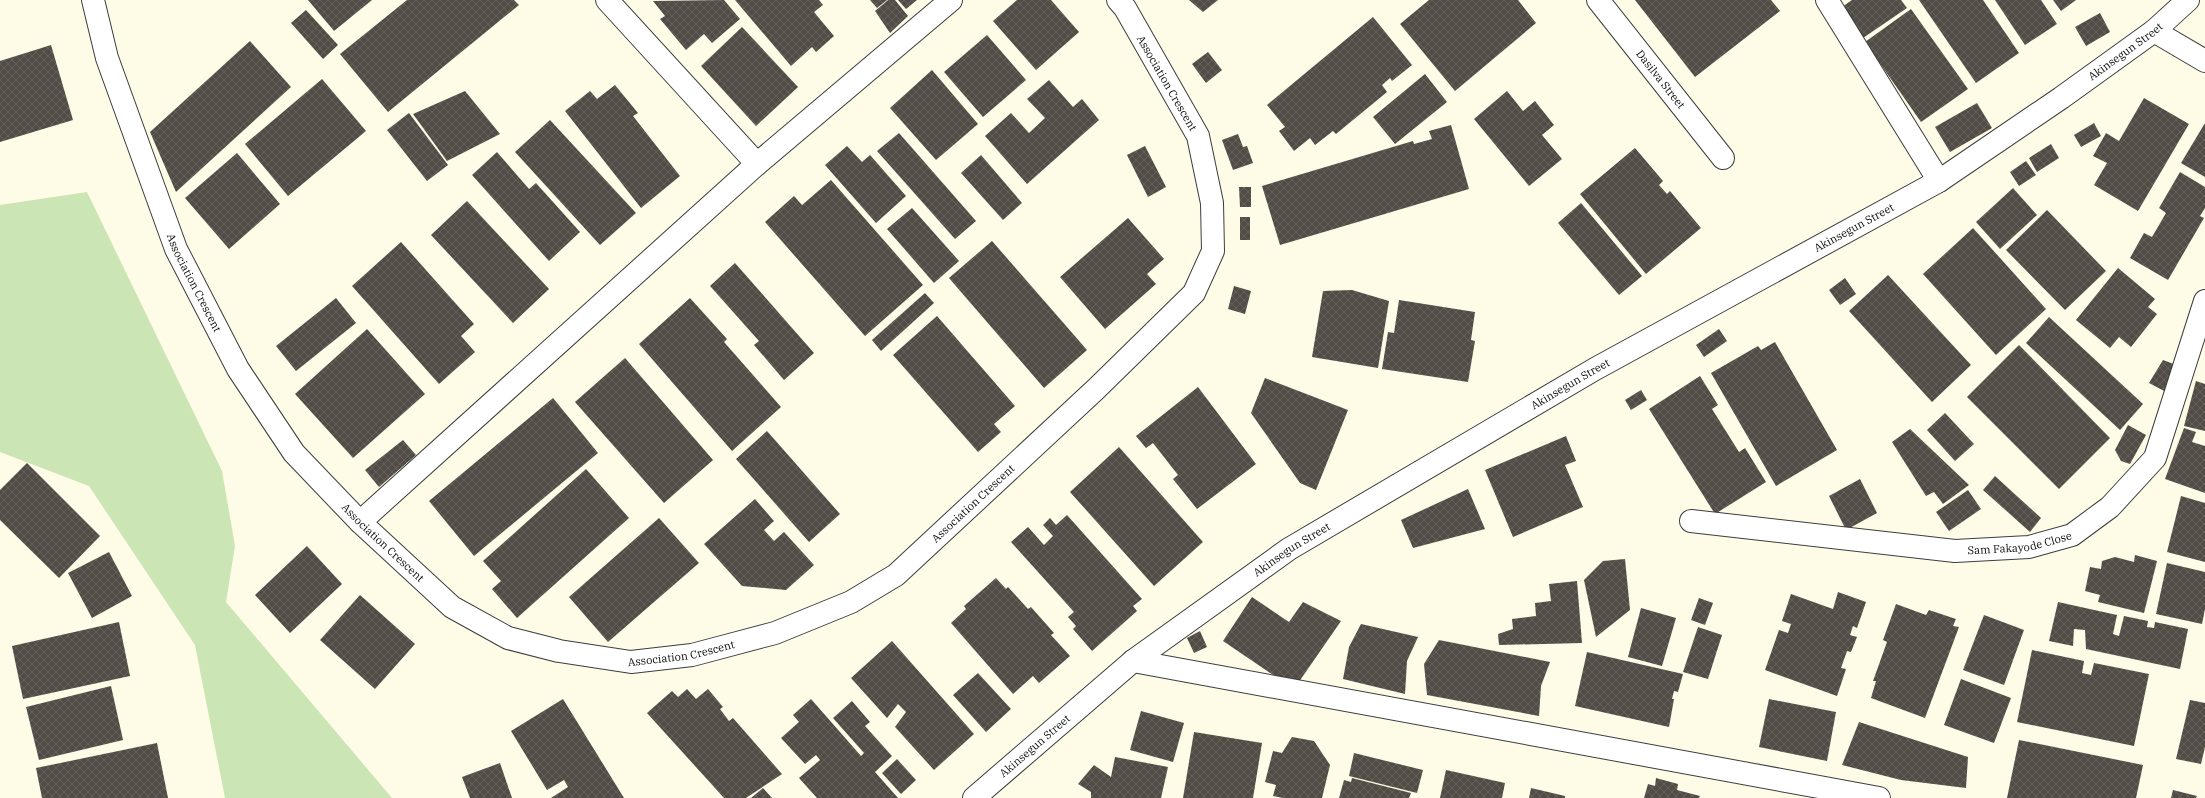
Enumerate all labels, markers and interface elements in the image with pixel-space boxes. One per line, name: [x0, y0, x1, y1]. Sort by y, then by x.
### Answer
street label: Akinsegun Street: [2085, 19, 2166, 83]
street label: Association Crescent: [1134, 33, 1200, 133]
street label: Dasilva Street: [1633, 47, 1688, 112]
street label: Akinsegun Street: [1812, 200, 1896, 255]
street label: Association Crescent: [164, 232, 225, 334]
street label: Akinsegun Street: [1528, 355, 1612, 412]
street label: Association Crescent: [929, 461, 1018, 545]
street label: Association Crescent: [339, 500, 427, 585]
street label: Akinsegun Street: [1250, 519, 1333, 579]
street label: Sam Fakayode Close: [1967, 528, 2073, 557]
street label: Association Crescent: [627, 637, 736, 669]
street label: Akinsegun Street: [996, 711, 1073, 780]

